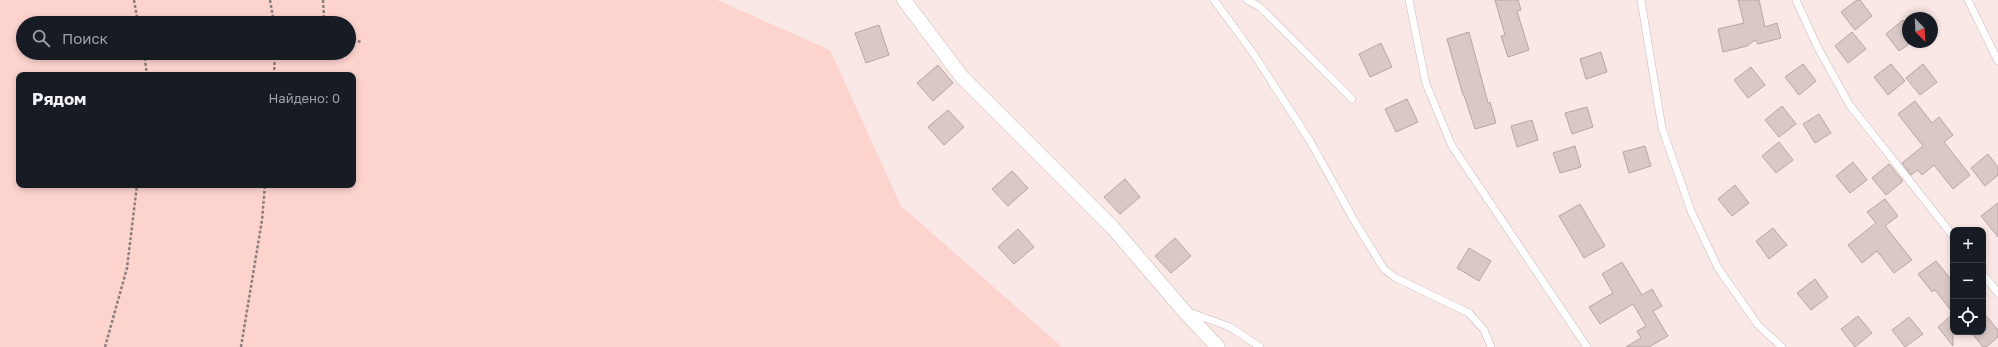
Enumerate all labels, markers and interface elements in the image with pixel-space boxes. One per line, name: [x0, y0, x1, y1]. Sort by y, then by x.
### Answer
north arrow: [1902, 12, 1938, 48]
search box: [16, 16, 356, 60]
icon: search: [30, 27, 52, 49]
text: Поиск: [62, 29, 108, 47]
text: Рядом: [32, 88, 86, 109]
text: Найдено: 0: [268, 90, 340, 106]
map controls: [1950, 227, 1986, 335]
button: +: [1950, 227, 1986, 263]
button: −: [1950, 263, 1986, 299]
button: locate: [1950, 299, 1986, 335]

